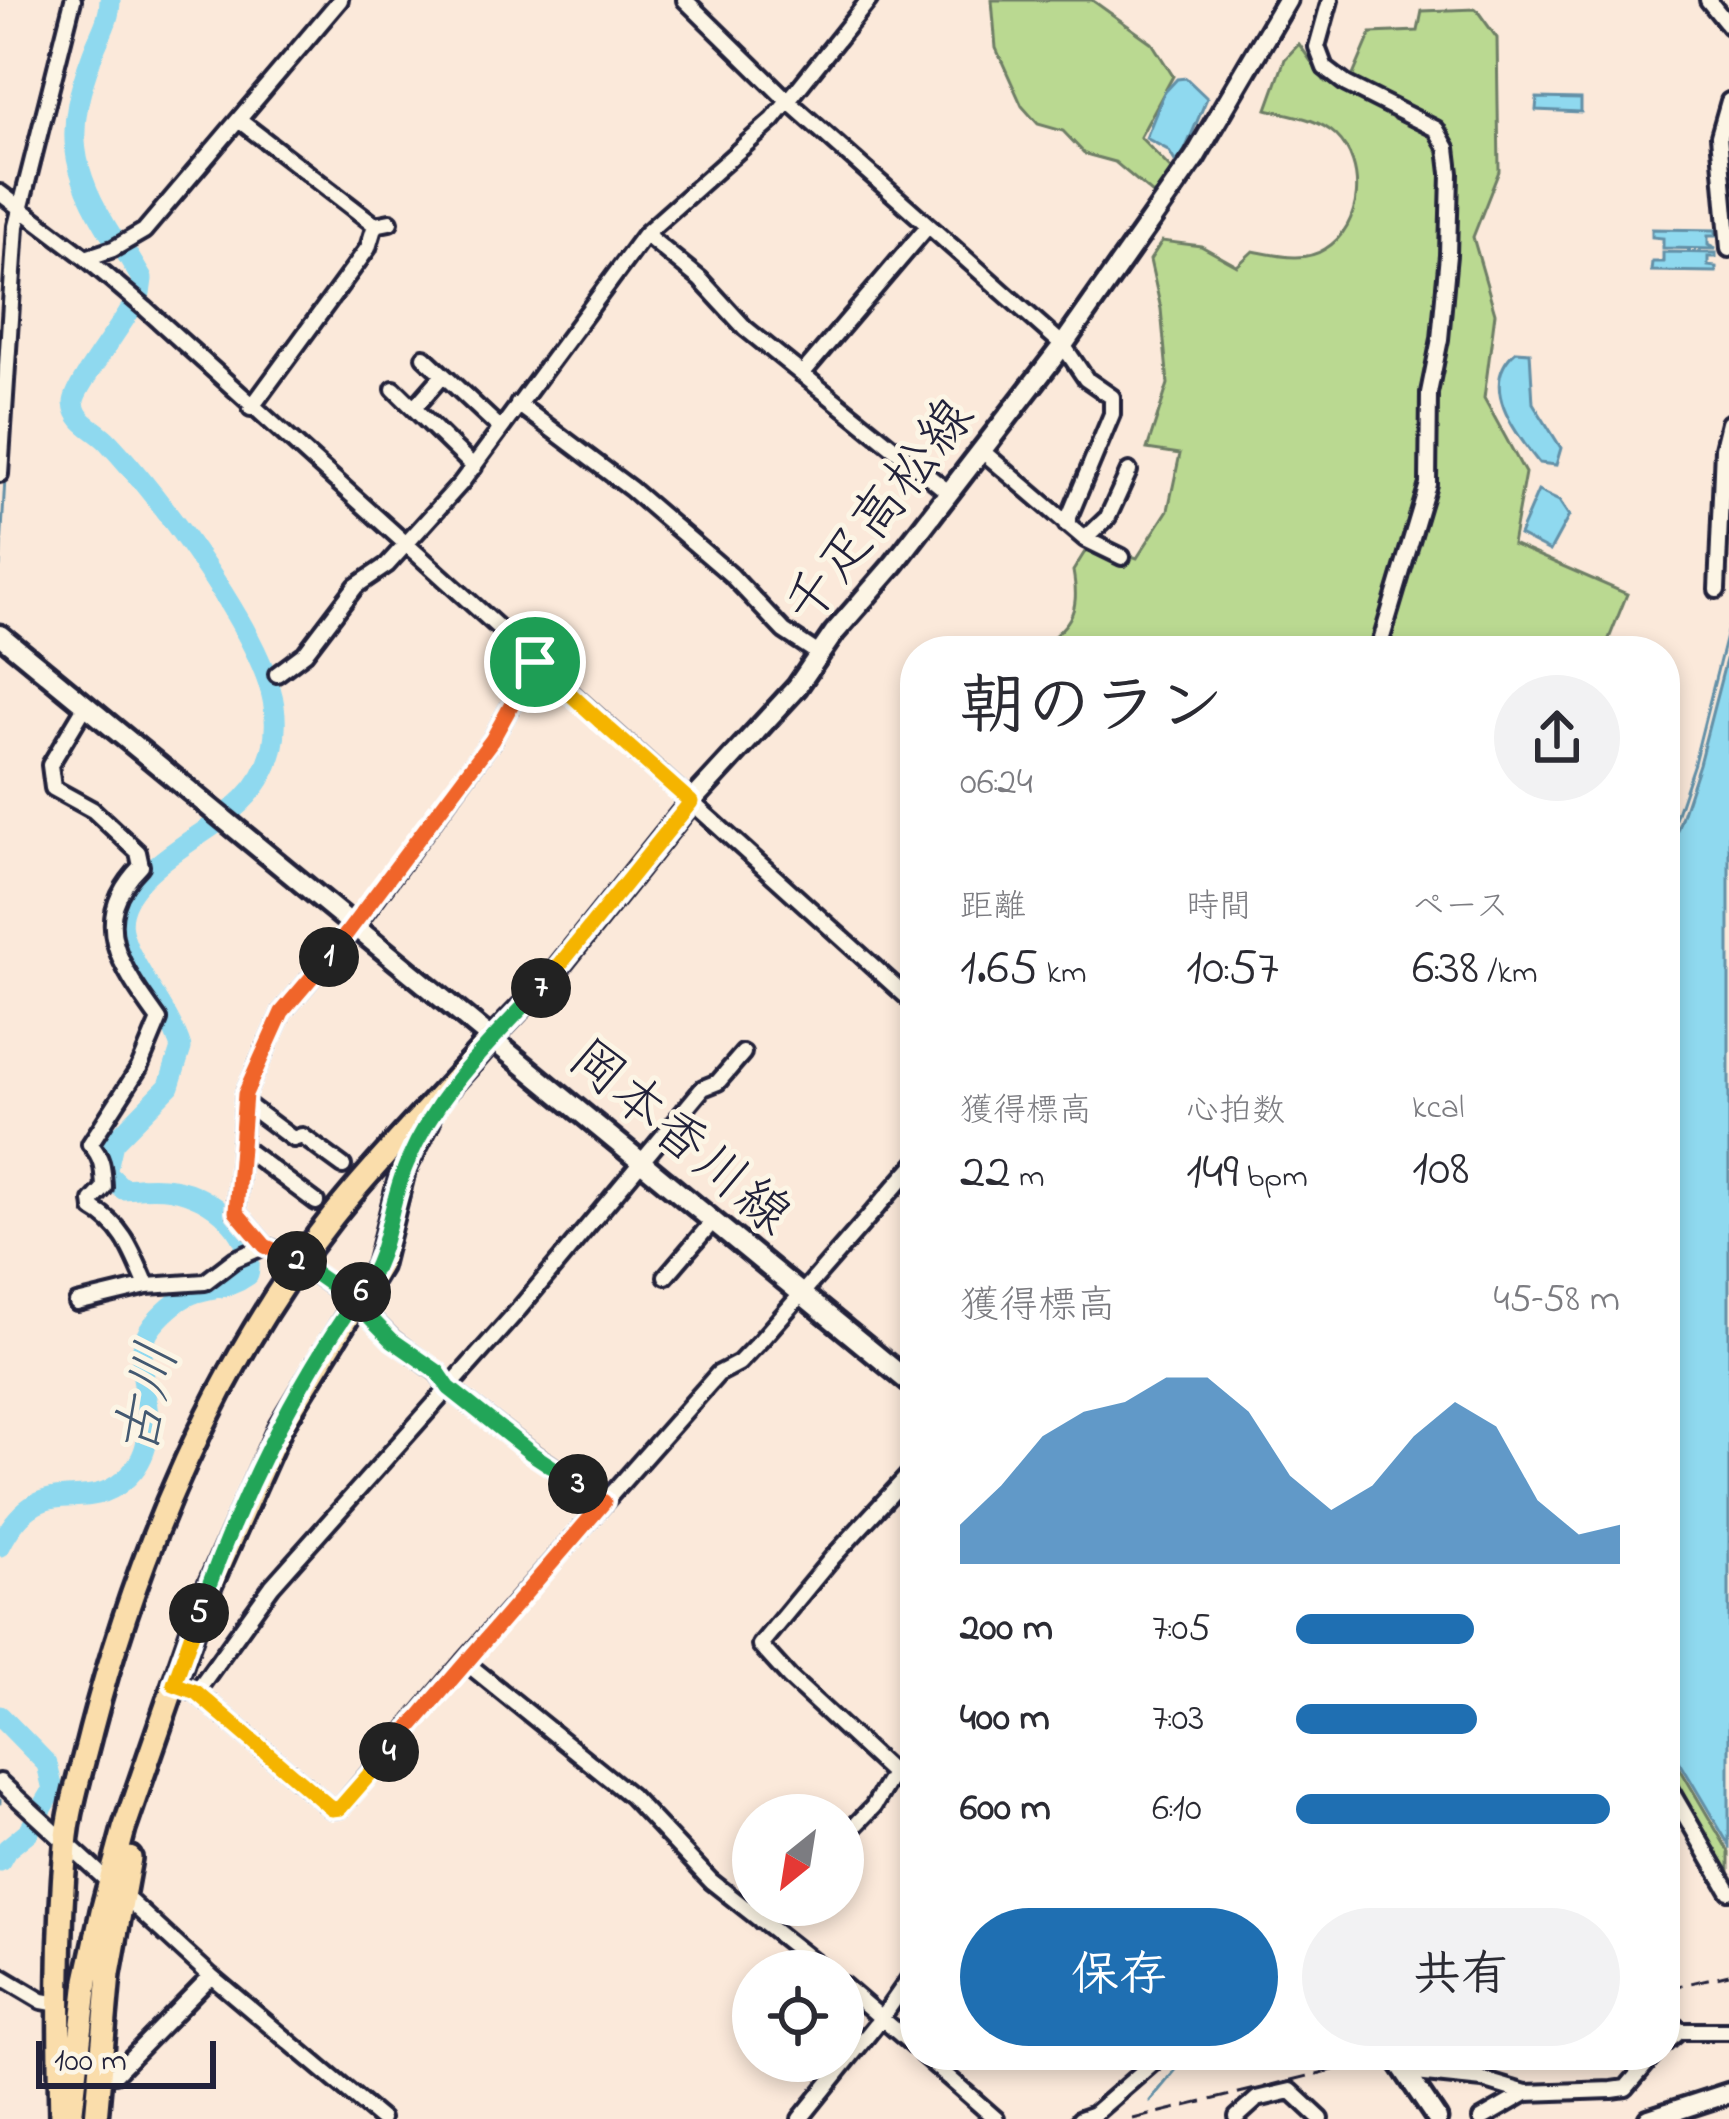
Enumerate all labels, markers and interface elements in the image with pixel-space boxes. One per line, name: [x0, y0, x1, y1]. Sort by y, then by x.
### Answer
street label: 千疋高松線: [768, 383, 996, 644]
pin: [484, 611, 586, 713]
icon: arrive: [502, 629, 568, 695]
text: 朝のラン: [960, 662, 1224, 758]
button: share: [1494, 675, 1620, 801]
text: 06:24: [960, 755, 1033, 812]
text: 距離: [960, 884, 1026, 932]
text: 時間: [1186, 884, 1252, 932]
text: ペース: [1412, 884, 1509, 932]
pin: 1: [299, 927, 359, 987]
text: 1.65: [960, 932, 1038, 1007]
text: 10:57: [1186, 932, 1279, 1007]
text: 6:38: [1412, 932, 1479, 1007]
text: 1: [324, 933, 334, 981]
text: km: [1038, 950, 1087, 998]
text: /km: [1479, 950, 1538, 998]
pin: 7: [511, 958, 571, 1018]
text: 7: [534, 964, 548, 1012]
street label: 岡本香川線: [550, 1023, 807, 1256]
text: kcal: [1412, 1085, 1464, 1133]
text: 獲得標高: [960, 1088, 1092, 1136]
text: 心拍数: [1186, 1088, 1285, 1136]
text: 108: [1412, 1133, 1469, 1208]
text: 22: [960, 1136, 1011, 1211]
text: 149: [1186, 1136, 1239, 1211]
text: m: [1011, 1154, 1045, 1202]
text: bpm: [1239, 1154, 1308, 1202]
pin: 2: [267, 1231, 327, 1291]
text: 2: [289, 1237, 305, 1285]
pin: 6: [331, 1262, 391, 1322]
text: 6: [354, 1268, 368, 1316]
text: 45–58 m: [1493, 1272, 1620, 1329]
text: 獲得標高: [960, 1279, 1116, 1336]
water label: 古川: [97, 1336, 204, 1465]
pin: 3: [548, 1454, 608, 1514]
text: 3: [571, 1460, 585, 1508]
pin: 5: [169, 1583, 229, 1643]
text: 5: [190, 1589, 208, 1637]
text: 200 m: [960, 1601, 1053, 1658]
text: 7:05: [1152, 1601, 1211, 1658]
text: 400 m: [960, 1691, 1050, 1748]
text: 7:03: [1152, 1691, 1204, 1748]
pin: 4: [359, 1722, 419, 1782]
text: 4: [382, 1728, 396, 1776]
text: 600 m: [960, 1781, 1051, 1838]
text: 6:10: [1152, 1781, 1202, 1838]
north arrow: [732, 1794, 864, 1926]
map controls: [732, 1794, 864, 2082]
button: 保存: [960, 1908, 1278, 2046]
button: 共有: [1302, 1908, 1620, 2046]
button: locate: [732, 1950, 864, 2082]
scale bar: [36, 2035, 216, 2088]
text: 100 m: [54, 2038, 127, 2086]

